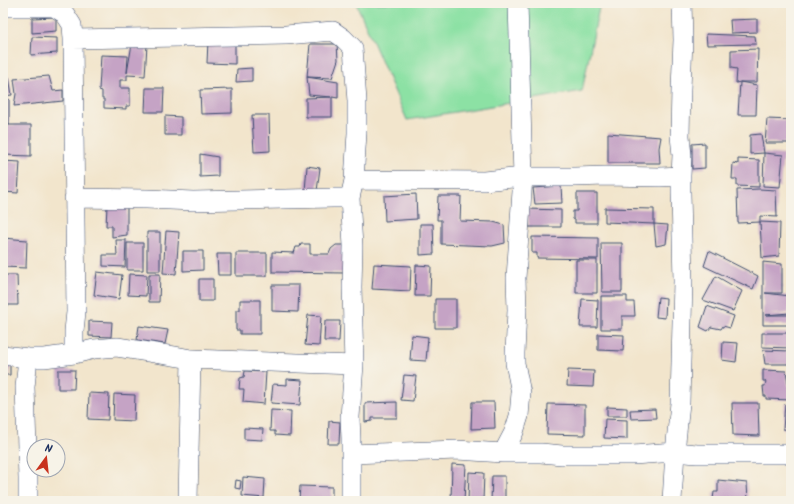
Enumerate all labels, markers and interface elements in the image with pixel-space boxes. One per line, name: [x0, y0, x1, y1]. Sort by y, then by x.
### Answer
north arrow: [26, 438, 66, 478]
text: N: [43, 440, 54, 459]

